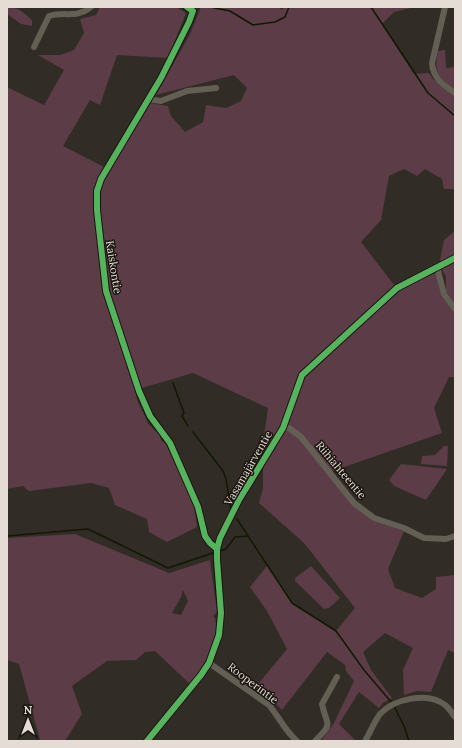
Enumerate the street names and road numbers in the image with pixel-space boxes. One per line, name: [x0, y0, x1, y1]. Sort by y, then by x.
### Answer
street label: Kaiskontie: [103, 239, 125, 295]
street label: Vasamajärventie: [221, 428, 275, 509]
street label: Riihiahteentie: [313, 438, 369, 502]
street label: Rooperintie: [225, 659, 281, 707]

